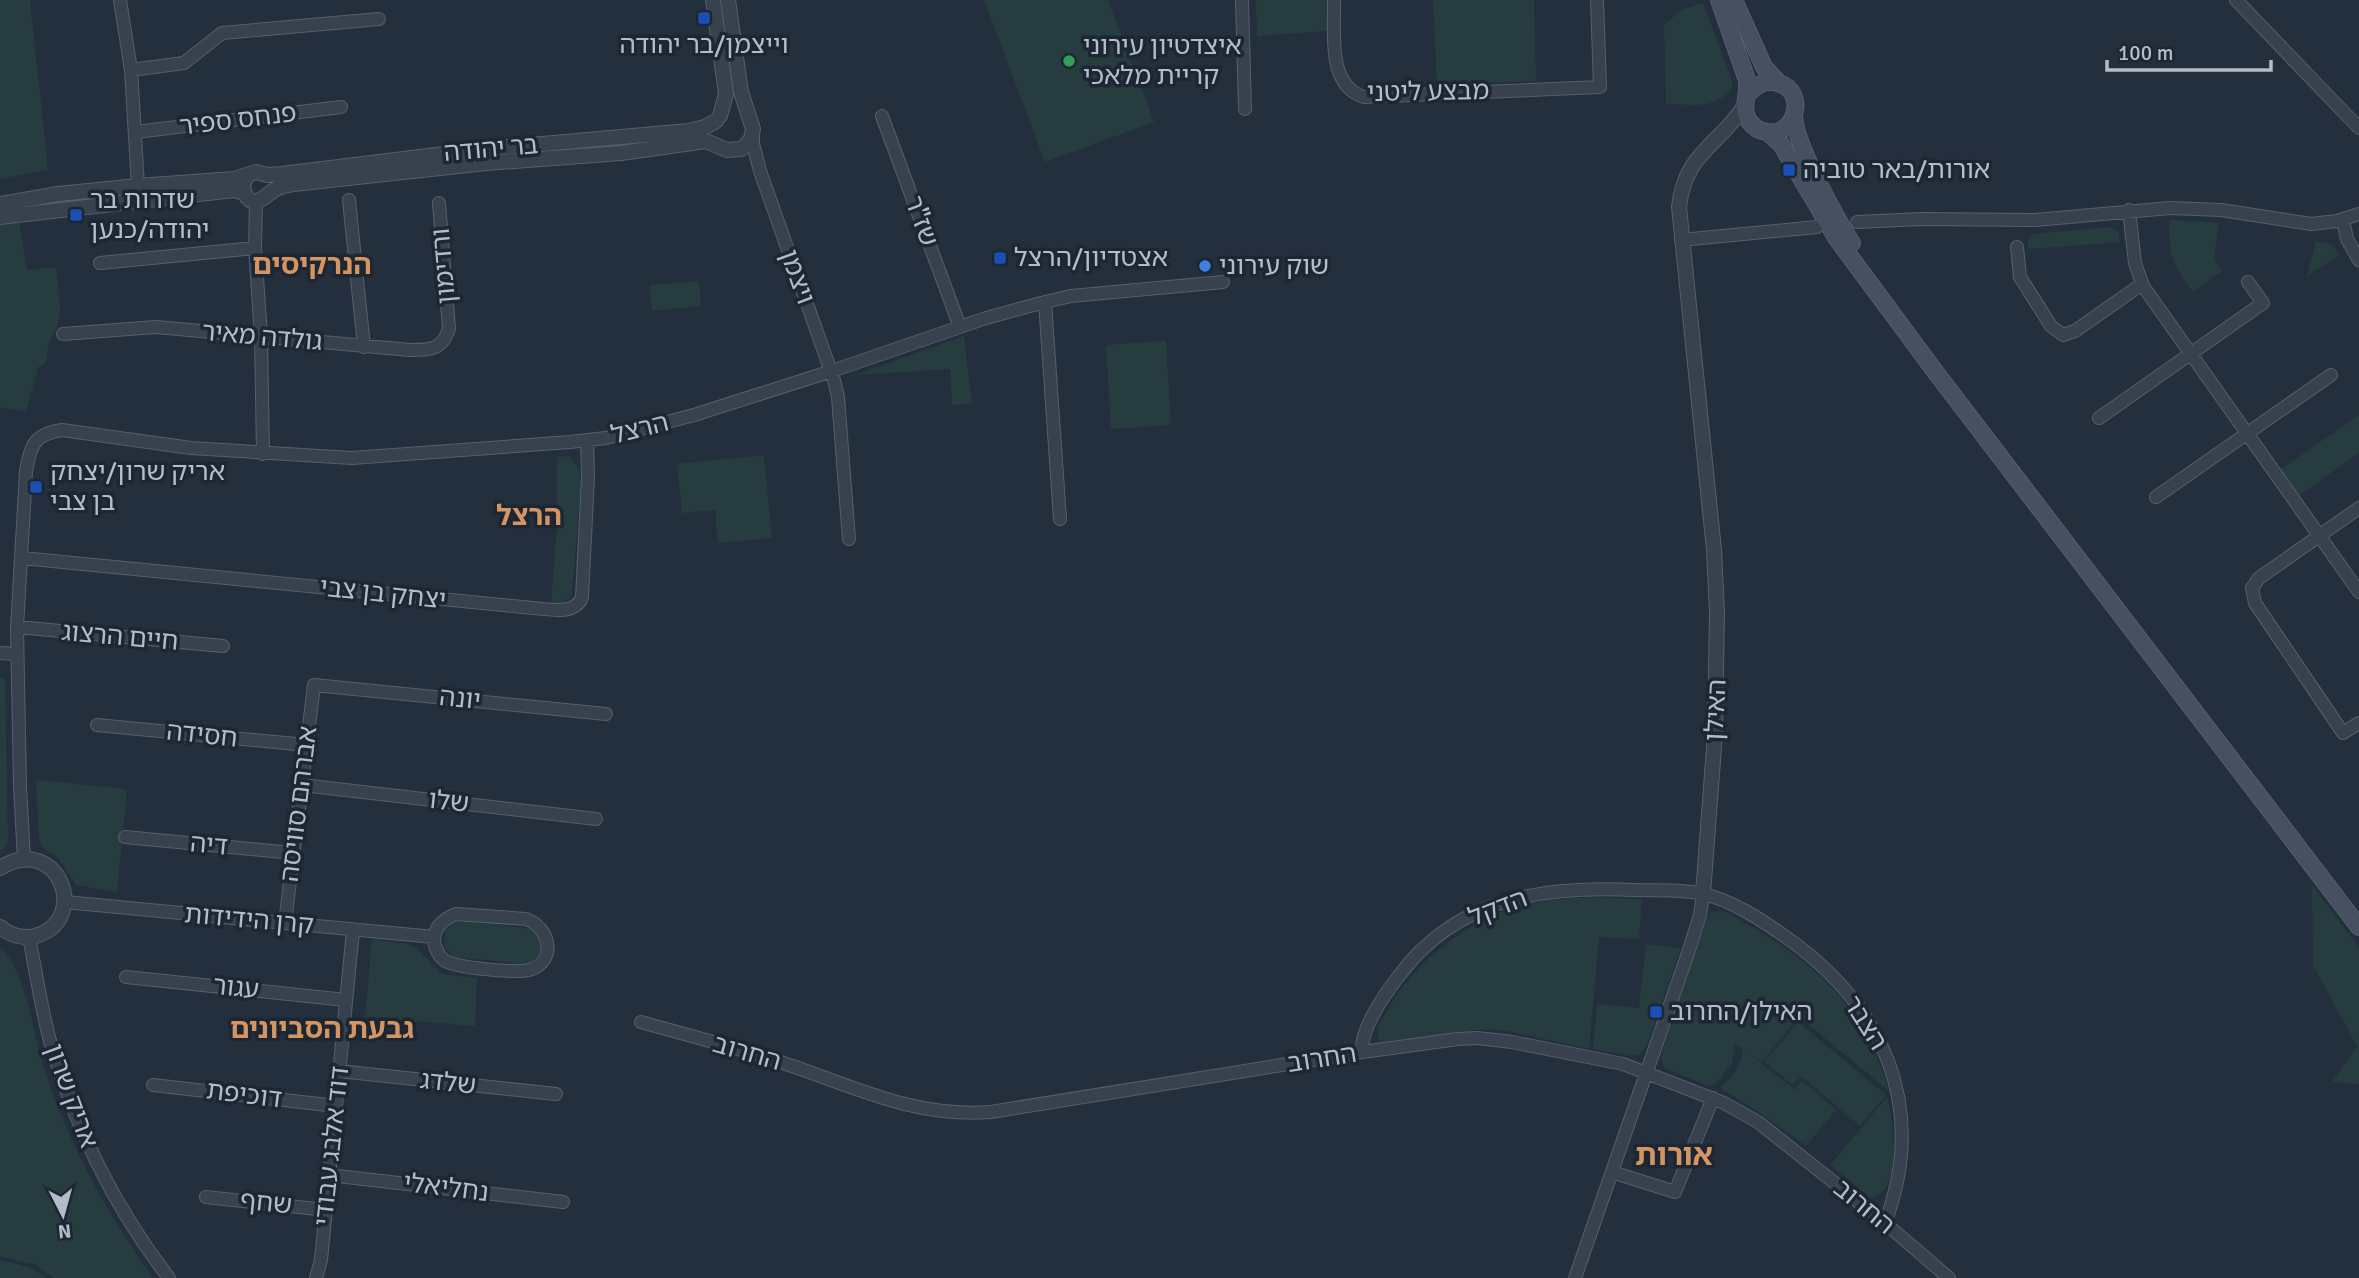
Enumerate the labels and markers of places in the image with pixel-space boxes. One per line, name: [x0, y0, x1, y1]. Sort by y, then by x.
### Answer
marker: וייצמן/בר יהודה: [696, 10, 712, 26]
place label: וייצמן/בר יהודה: [619, 29, 789, 61]
place label: איצדטיון עירוני קריית מלאכי: [1083, 30, 1242, 92]
marker: איצדטיון עירוני קריית מלאכי: [1061, 53, 1077, 69]
place label: אורות/באר טוביה: [1803, 154, 1990, 186]
marker: אורות/באר טוביה: [1781, 162, 1797, 178]
place label: שדרות בר יהודה/כנען: [90, 184, 209, 246]
marker: שדרות בר יהודה/כנען: [68, 207, 84, 223]
place label: אצטדיון/הרצל: [1014, 242, 1168, 274]
marker: אצטדיון/הרצל: [992, 250, 1008, 266]
place label: שוק עירוני: [1219, 250, 1329, 282]
marker: שוק עירוני: [1197, 258, 1213, 274]
place label: אריק שרון/יצחק בן צבי: [50, 456, 225, 518]
marker: אריק שרון/יצחק בן צבי: [28, 479, 44, 495]
place label: האילן/החרוב: [1670, 996, 1813, 1028]
marker: האילן/החרוב: [1648, 1004, 1664, 1020]

